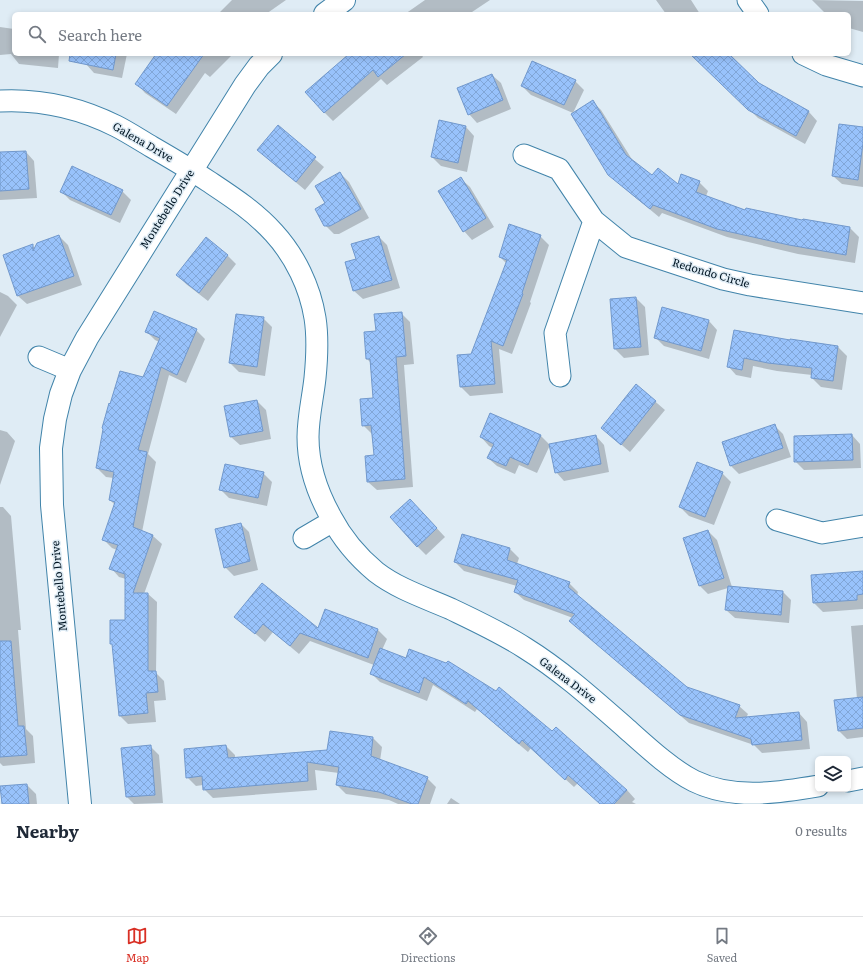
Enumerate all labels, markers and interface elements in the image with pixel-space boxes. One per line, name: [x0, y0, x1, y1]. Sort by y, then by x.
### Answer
search box: [12, 12, 851, 56]
icon: search: [26, 23, 48, 45]
text: Search here: [58, 23, 142, 46]
street label: Galena Drive: [110, 117, 177, 165]
street label: Montebello Drive: [135, 165, 197, 251]
street label: Redondo Circle: [671, 253, 752, 291]
street label: Montebello Drive: [46, 540, 70, 632]
street label: Galena Drive: [537, 652, 601, 706]
map controls: [815, 756, 851, 792]
button: layers: [815, 756, 851, 792]
text: Nearby: [16, 818, 79, 843]
text: 0 results: [795, 821, 847, 840]
tab: Map: [126, 925, 149, 965]
tab: Directions: [400, 925, 455, 965]
tab: Saved: [707, 925, 737, 965]

